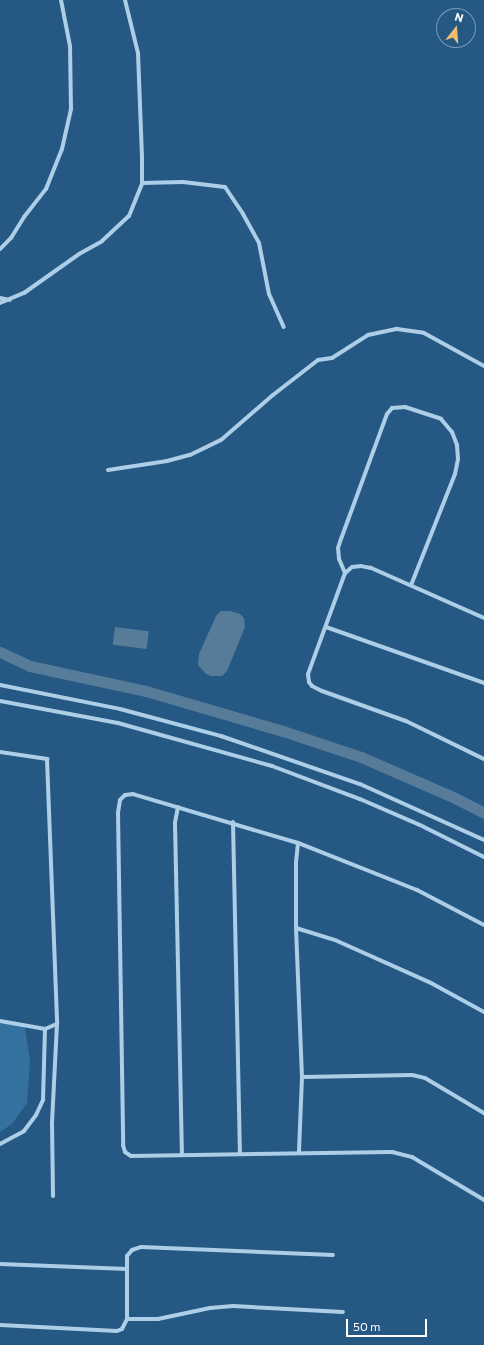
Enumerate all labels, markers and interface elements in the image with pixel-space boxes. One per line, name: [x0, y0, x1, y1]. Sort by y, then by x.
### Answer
north arrow: [436, 8, 476, 48]
text: N: [454, 10, 465, 24]
scale bar: [348, 1311, 429, 1337]
text: 50 m: [353, 1319, 381, 1333]

